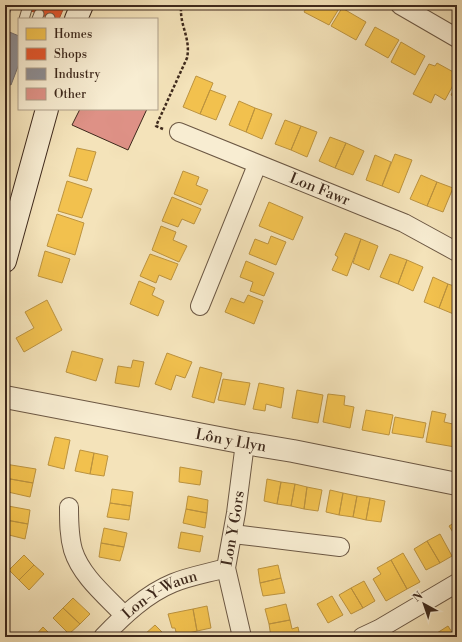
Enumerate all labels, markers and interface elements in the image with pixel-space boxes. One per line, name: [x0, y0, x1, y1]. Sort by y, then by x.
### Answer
legend: [18, 18, 158, 110]
text: Homes: [54, 27, 92, 42]
text: Shops: [54, 47, 87, 62]
text: Industry: [54, 67, 101, 82]
text: Other: [54, 87, 86, 102]
street label: Lon Fawr: [287, 169, 353, 210]
street label: Lôn y Llyn: [194, 425, 268, 456]
street label: Lon Y Gors: [218, 490, 249, 568]
street label: Lon-Y-Waun: [118, 567, 199, 623]
north arrow: [404, 584, 444, 624]
text: N: [410, 589, 426, 605]

